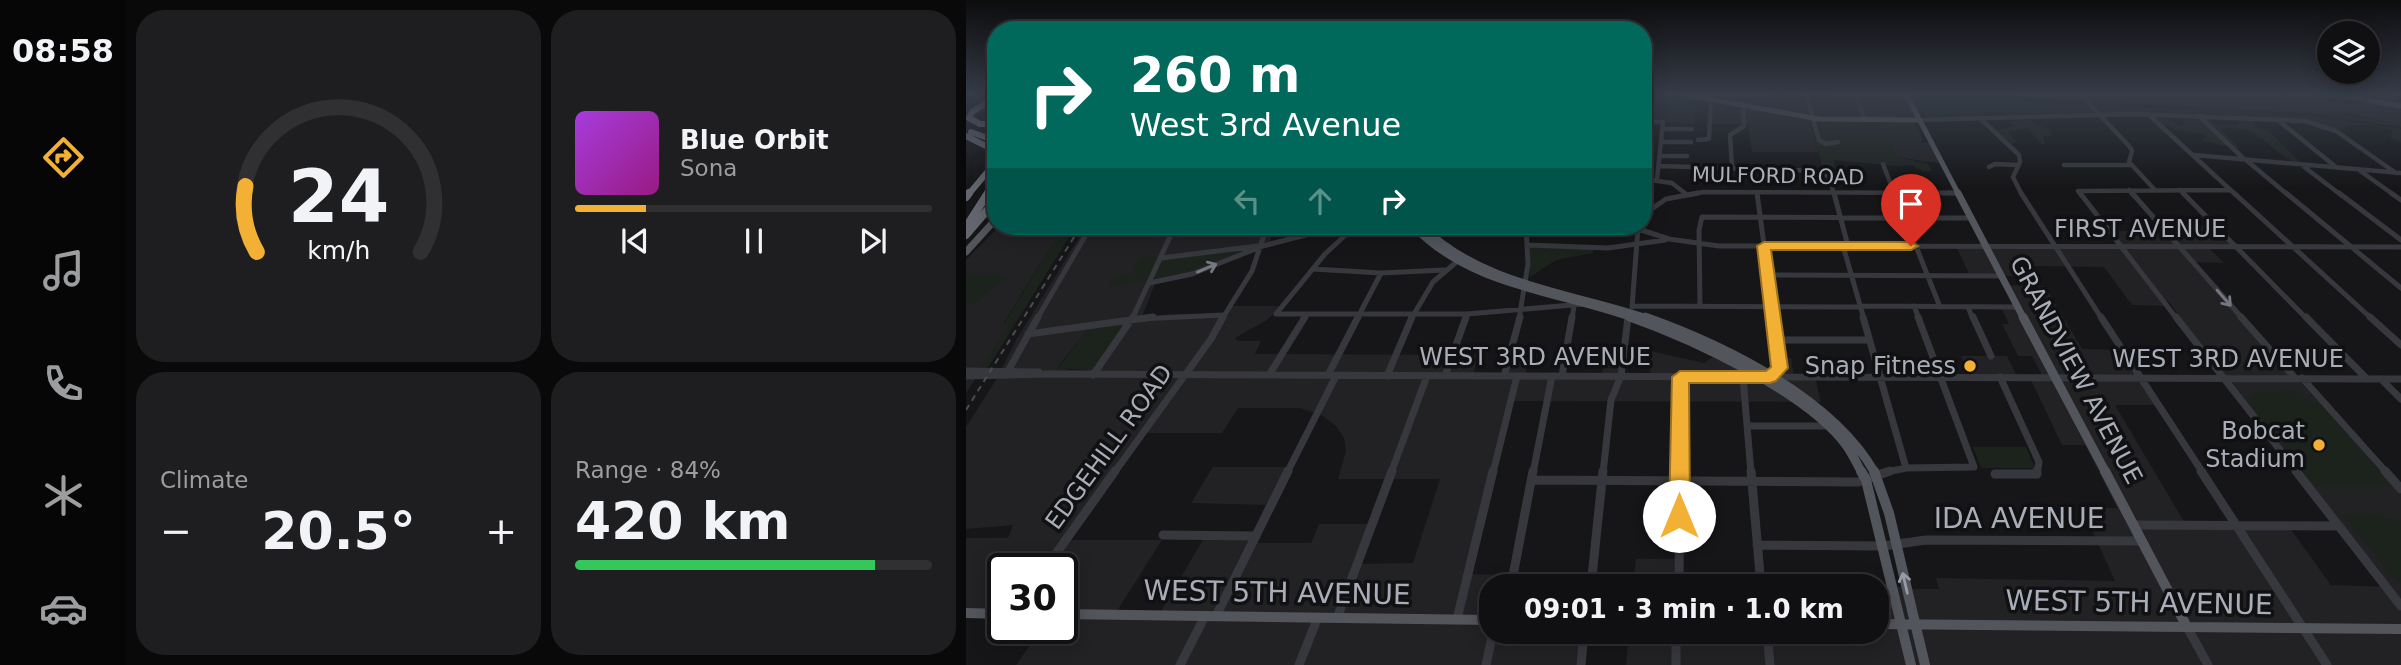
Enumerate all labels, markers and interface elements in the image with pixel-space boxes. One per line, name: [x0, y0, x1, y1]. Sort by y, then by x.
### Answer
map controls: [2317, 21, 2380, 84]
button: layers: [2317, 21, 2380, 84]
text: 08:58: [12, 32, 114, 70]
text: 260 m: [1130, 47, 1300, 104]
icon: right: [1015, 49, 1106, 140]
text: West 3rd Avenue: [1130, 106, 1401, 144]
text: Blue Orbit: [680, 125, 829, 155]
icon: directions: [39, 133, 88, 182]
text: 24: [288, 154, 389, 239]
text: Sona: [680, 155, 737, 181]
street label: MULFORD ROAD: [1692, 162, 1864, 190]
pin: [1881, 174, 1941, 246]
icon: left: [1228, 182, 1266, 220]
icon: ahead: [1301, 182, 1339, 220]
icon: right: [1374, 182, 1412, 220]
icon: arrive: [1892, 185, 1930, 223]
street label: FIRST AVENUE: [2054, 215, 2226, 243]
icon: previous: [616, 222, 654, 260]
icon: pause: [735, 222, 773, 260]
icon: next: [854, 222, 892, 260]
text: km/h: [307, 236, 370, 265]
icon: music: [39, 246, 88, 295]
street label: GRANDVIEW AVENUE: [2004, 251, 2148, 489]
one-way arrow: [1196, 261, 1218, 274]
one-way arrow: [2216, 288, 2232, 306]
street label: WEST 3RD AVENUE: [1419, 343, 1651, 371]
street label: WEST 3RD AVENUE: [2112, 345, 2344, 373]
place label: Snap Fitness: [1805, 352, 1956, 380]
marker: Snap Fitness: [1962, 358, 1978, 374]
icon: phone: [39, 359, 88, 408]
street label: EDGEHILL ROAD: [1040, 359, 1178, 535]
place label: Bobcat Stadium: [2205, 417, 2305, 473]
marker: Bobcat Stadium: [2311, 437, 2327, 453]
text: Range · 84%: [575, 457, 721, 483]
text: Climate: [160, 467, 249, 493]
icon: climate: [39, 471, 88, 520]
position arrow: [1642, 479, 1716, 553]
text: 420 km: [575, 491, 790, 551]
text: 20.5°: [261, 501, 416, 561]
street label: IDA AVENUE: [1934, 502, 2104, 535]
text: −: [160, 509, 192, 553]
text: +: [485, 509, 517, 553]
speed limit sign: 30: [987, 553, 1078, 644]
one-way arrow: [1898, 573, 1911, 595]
street label: WEST 5TH AVENUE: [1143, 574, 1411, 611]
icon: car: [39, 584, 88, 633]
street label: WEST 5TH AVENUE: [2005, 584, 2273, 621]
text: 09:01 · 3 min · 1.0 km: [1524, 594, 1844, 624]

